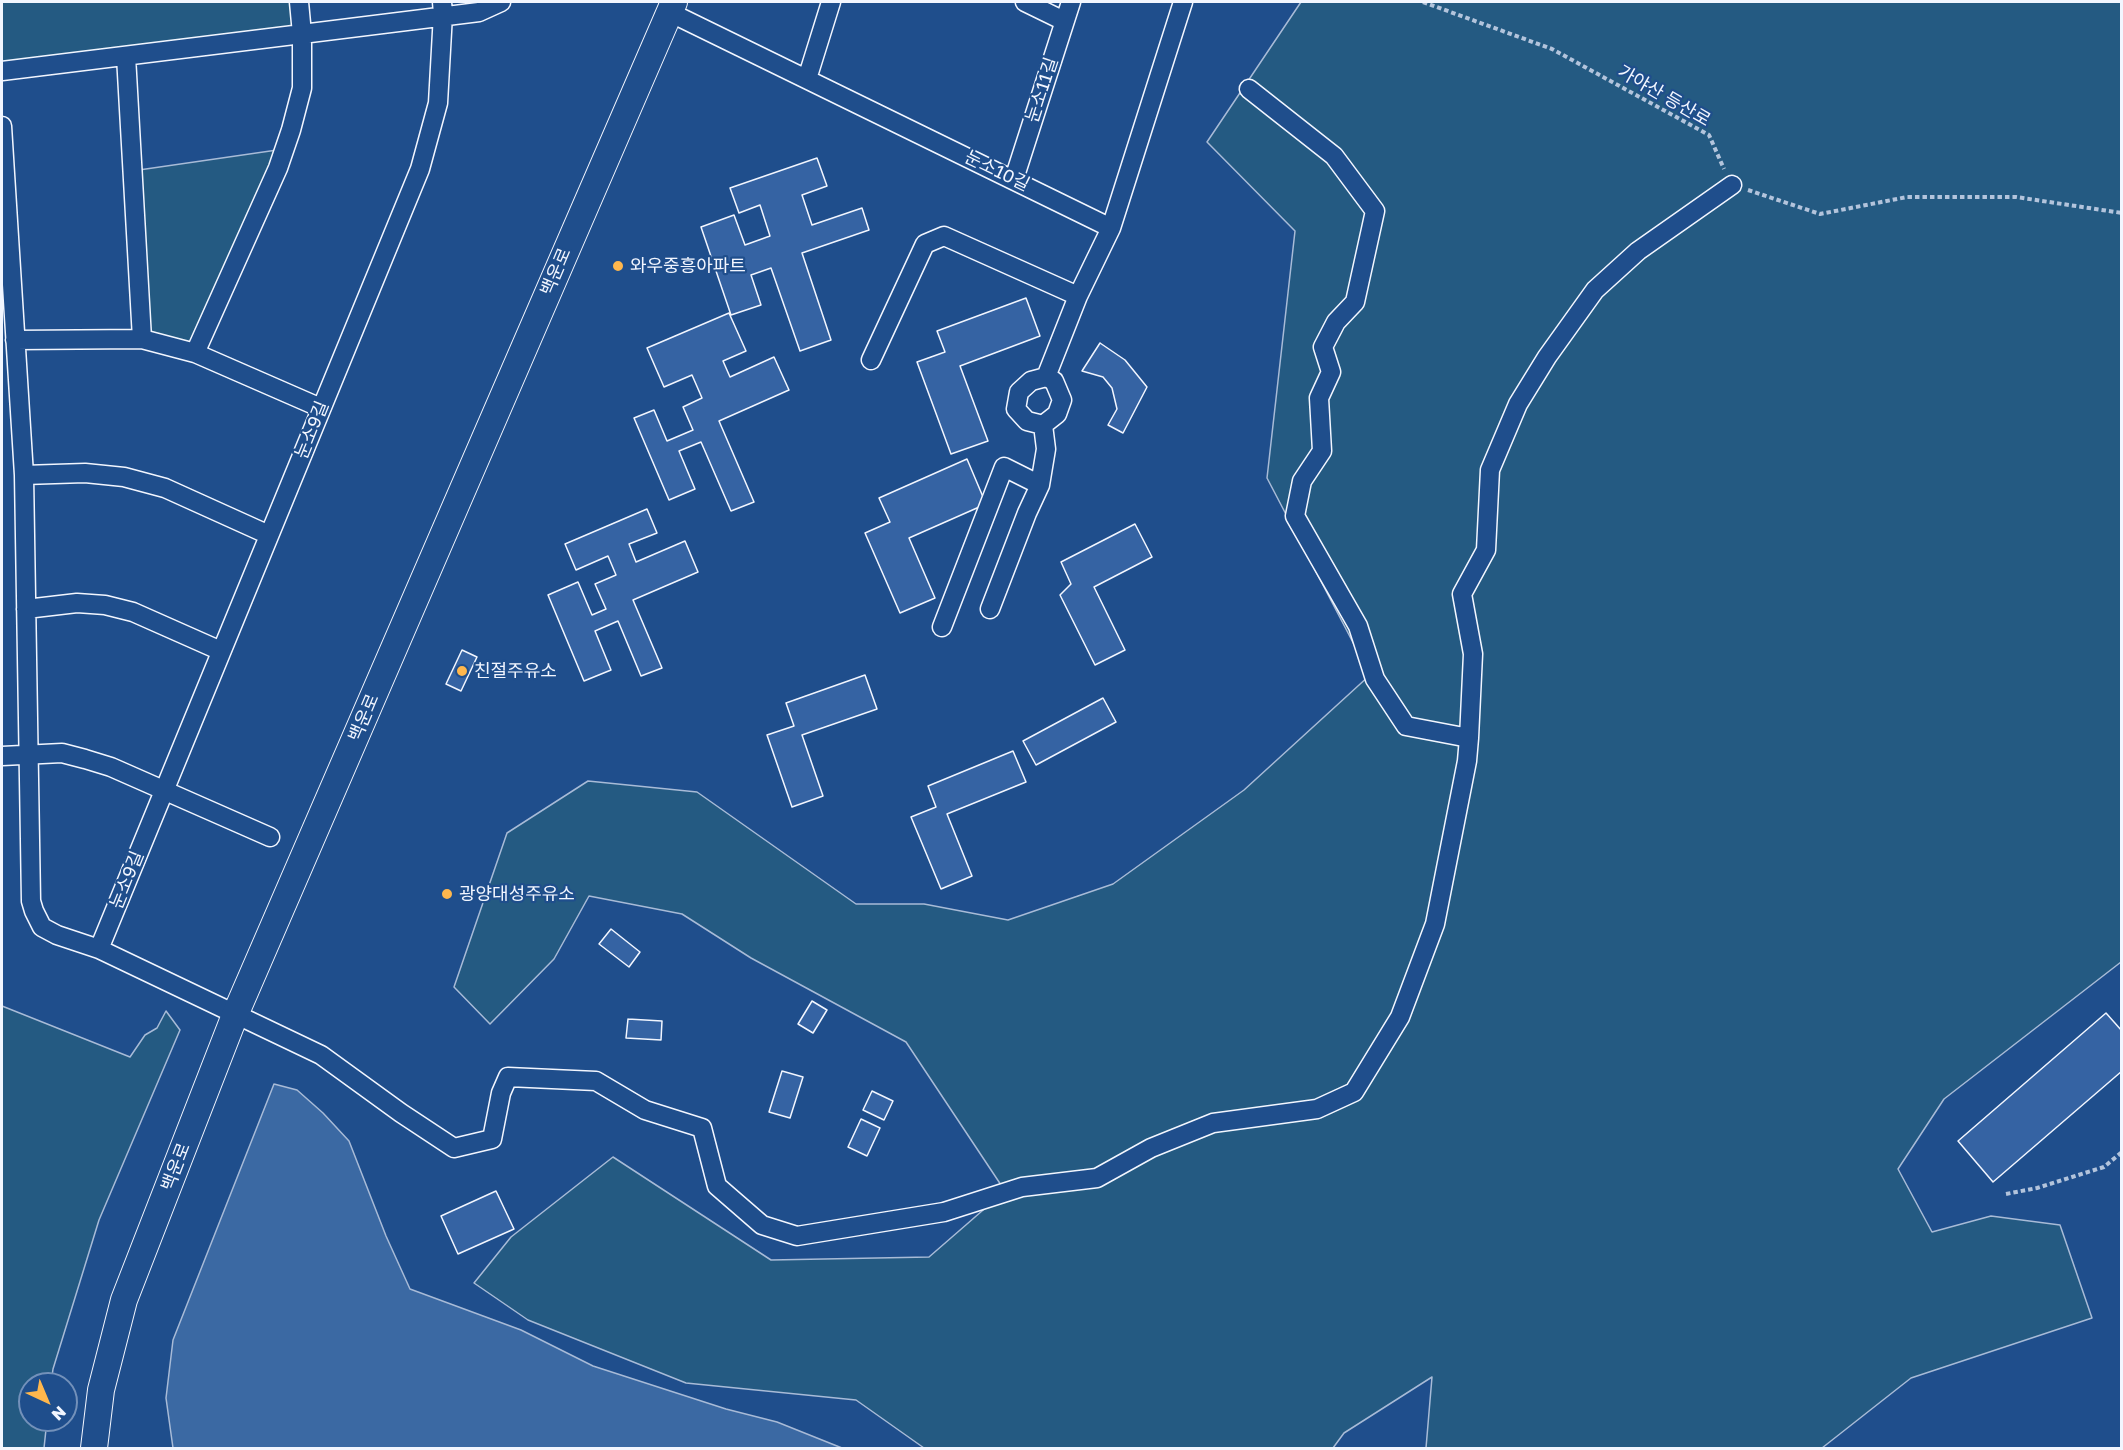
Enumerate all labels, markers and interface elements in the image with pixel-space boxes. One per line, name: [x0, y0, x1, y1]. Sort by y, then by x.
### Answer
street label: 눈소11길: [1021, 55, 1063, 125]
street label: 가야산 등산로: [1614, 61, 1714, 131]
street label: 눈소10길: [961, 146, 1033, 196]
street label: 백운로: [536, 245, 576, 299]
place label: 와우중흥아파트: [630, 255, 746, 277]
marker: 와우중흥아파트: [611, 259, 625, 273]
street label: 눈소9길: [291, 398, 333, 462]
place label: 친절주유소: [474, 660, 557, 682]
marker: 친절주유소: [455, 664, 469, 678]
street label: 백운로: [344, 691, 384, 745]
street label: 눈소9길: [106, 848, 148, 912]
place label: 광양대성주유소: [459, 883, 575, 905]
marker: 광양대성주유소: [440, 887, 454, 901]
street label: 백운로: [157, 1140, 195, 1194]
north arrow: [18, 1372, 78, 1432]
text: N: [48, 1402, 70, 1425]

